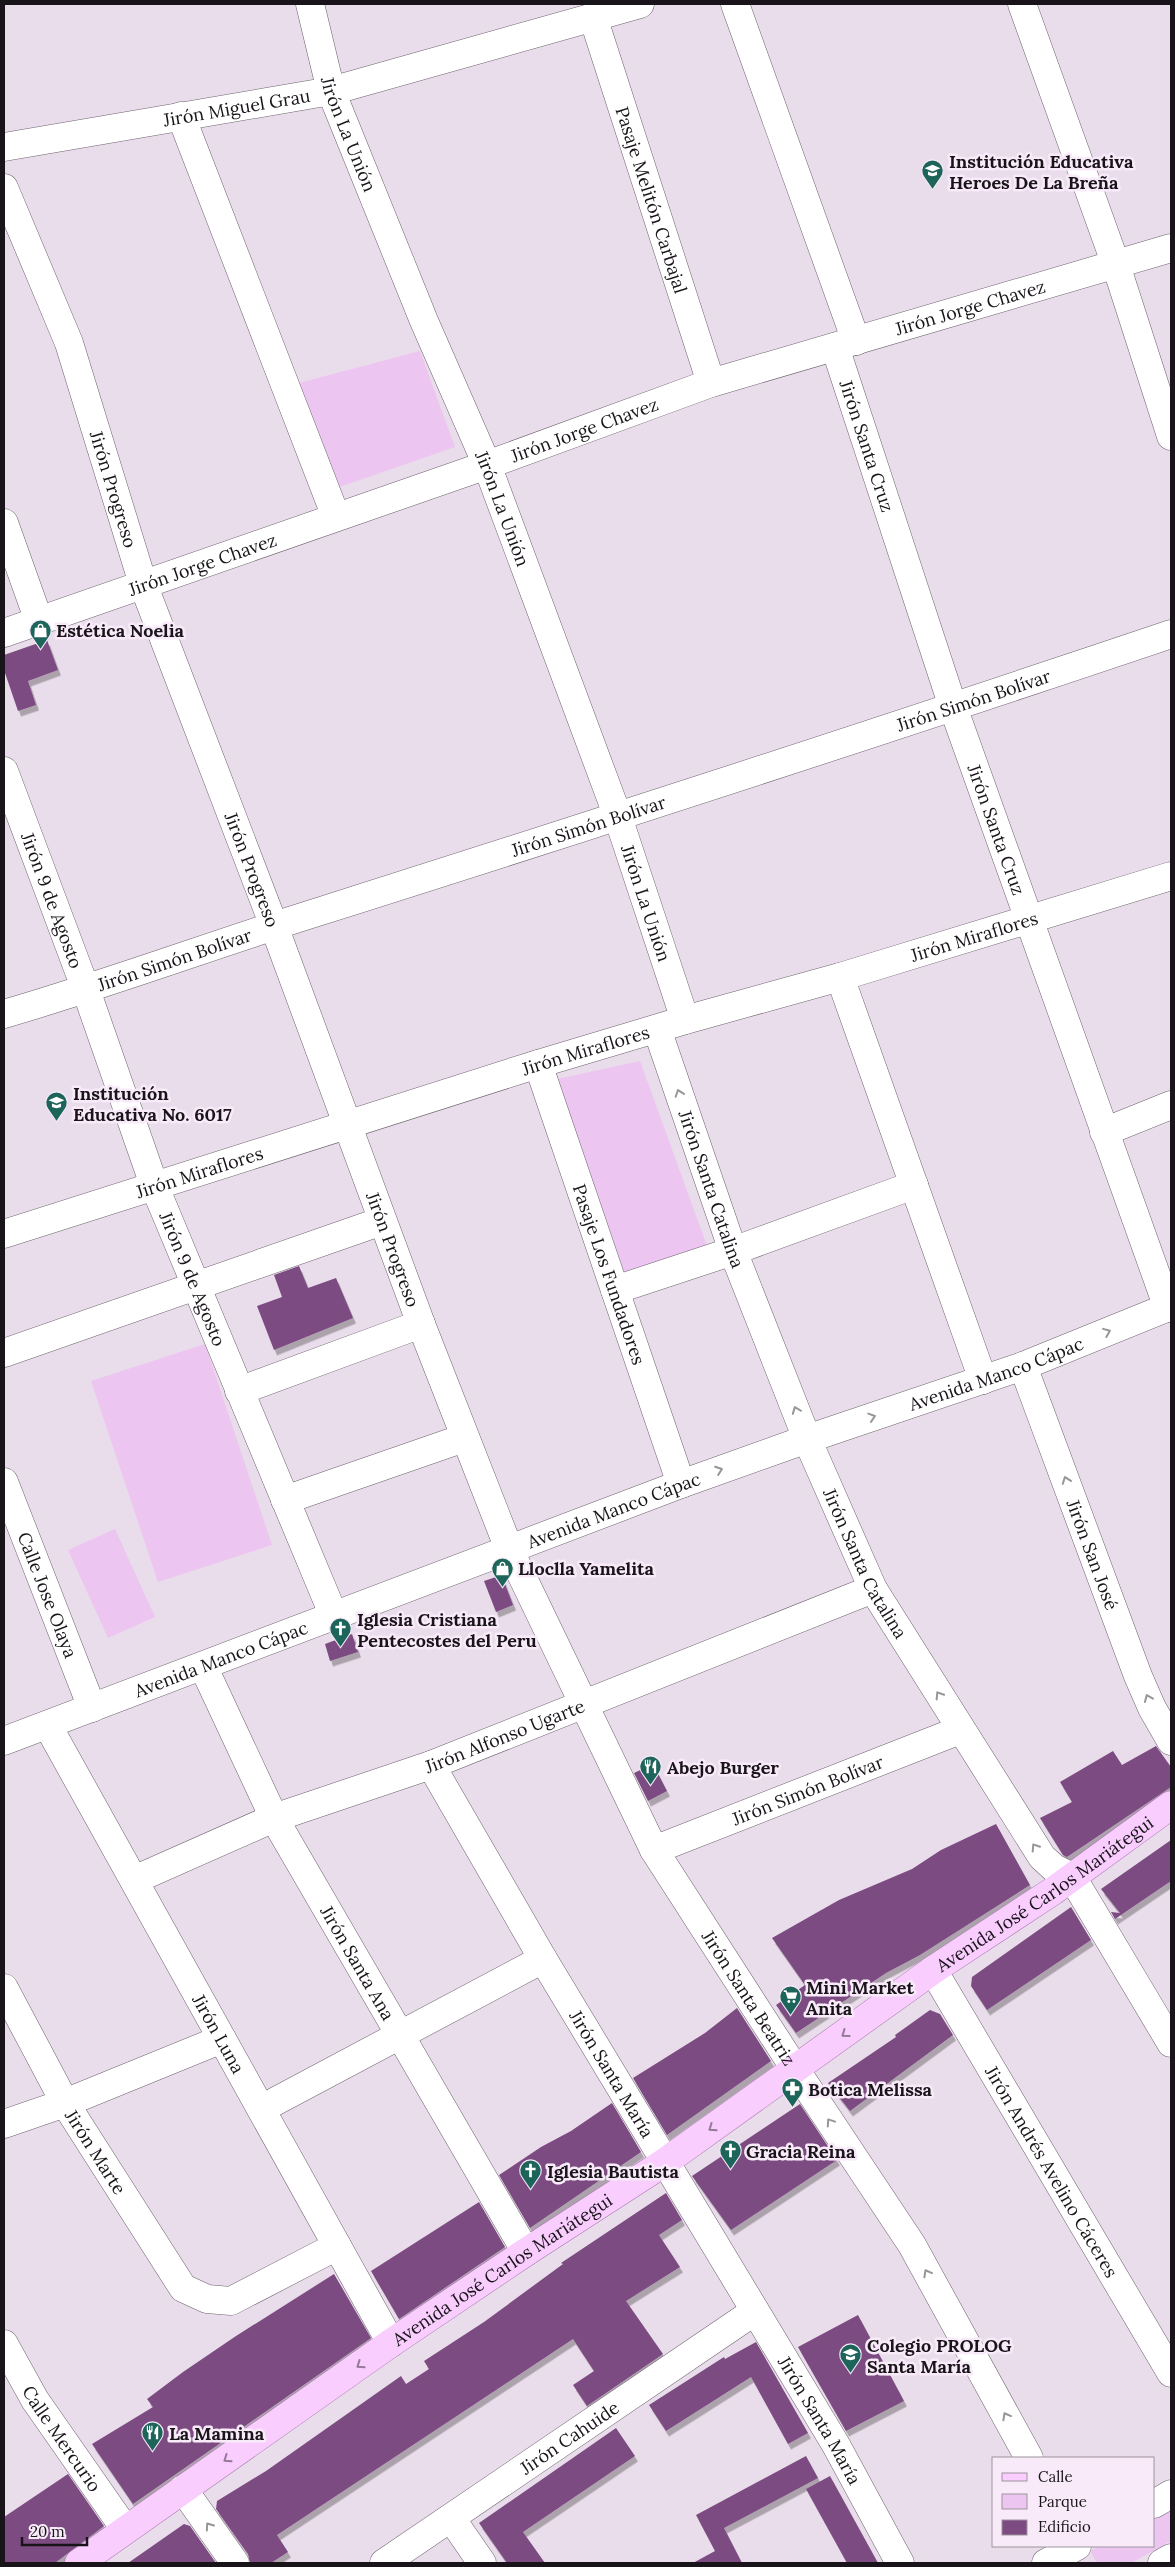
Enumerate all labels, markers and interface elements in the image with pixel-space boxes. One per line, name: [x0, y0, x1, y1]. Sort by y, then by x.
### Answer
street label: Jirón La Unión: [316, 73, 382, 195]
street label: Jirón Miguel Grau: [160, 83, 312, 131]
street label: Pasaje Melitón Carbajal: [611, 103, 693, 296]
place label: Institución Educativa Heroes De La Breña: [949, 150, 1134, 194]
school or university icon: Institución Educativa Heroes De La Breña: [921, 159, 945, 190]
street label: Jirón Jorge Chavez: [891, 274, 1048, 340]
street label: Jirón Santa Cruz: [835, 376, 900, 515]
street label: Jirón Jorge Chavez: [506, 392, 661, 467]
street label: Jirón Progreso: [85, 427, 143, 550]
street label: Jirón La Unión: [470, 446, 535, 569]
street label: Jirón Jorge Chavez: [124, 528, 279, 601]
shop icon: Estética Noelia: [28, 618, 52, 649]
place label: Estética Noelia: [56, 619, 185, 642]
street label: Jirón Simón Bolívar: [892, 664, 1054, 736]
street label: Jirón Santa Cruz: [963, 760, 1031, 898]
street label: Jirón Simón Bolívar: [507, 790, 669, 861]
street label: Jirón Progreso: [220, 808, 285, 930]
street label: Jirón 9 de Agosto: [16, 828, 88, 972]
street label: Jirón La Unión: [616, 841, 676, 964]
street label: Jirón Miraflores: [907, 906, 1041, 967]
street label: Jirón Simón Bolívar: [94, 923, 254, 996]
street label: Jirón Miraflores: [518, 1020, 652, 1080]
place label: Institución Educativa No. 6017: [73, 1082, 232, 1126]
one-way arrow: [675, 1089, 685, 1098]
school or university icon: Institución Educativa No. 6017: [45, 1091, 69, 1122]
street label: Jirón Santa Catalina: [674, 1106, 750, 1271]
street label: Jirón Miraflores: [132, 1141, 266, 1203]
street label: Pasaje Los Fundadores: [568, 1181, 651, 1368]
street label: Jirón Progreso: [361, 1188, 425, 1310]
street label: Jirón 9 de Agosto: [154, 1207, 231, 1349]
one-way arrow: [1102, 1328, 1111, 1338]
street label: Avenida Manco Cápac: [905, 1331, 1086, 1416]
one-way arrow: [791, 1406, 802, 1415]
one-way arrow: [867, 1413, 876, 1423]
one-way arrow: [714, 1466, 722, 1476]
street label: Avenida Manco Cápac: [523, 1467, 703, 1553]
one-way arrow: [1062, 1477, 1072, 1485]
street label: Jirón Santa Catalina: [818, 1484, 913, 1643]
street label: Jirón San José: [1062, 1495, 1124, 1613]
street label: Calle Jose Olaya: [13, 1528, 83, 1661]
shop icon: Lloclla Yamelita: [490, 1556, 514, 1587]
place label: Lloclla Yamelita: [518, 1557, 654, 1580]
place label: Iglesia Cristiana Pentecostes del Peru: [357, 1608, 537, 1652]
street label: Avenida Manco Cápac: [130, 1615, 311, 1702]
church icon: Iglesia Cristiana Pentecostes del Peru: [329, 1617, 353, 1648]
one-way arrow: [935, 1692, 945, 1701]
street label: Jirón Alfonso Ugarte: [421, 1694, 588, 1778]
one-way arrow: [1143, 1694, 1154, 1703]
street label: Jirón Simón Bolívar: [728, 1750, 887, 1830]
restaurant icon: Abejo Burger: [639, 1755, 663, 1786]
place label: Abejo Burger: [667, 1756, 779, 1779]
street label: Avenida José Carlos Mariátegui: [931, 1810, 1158, 1977]
one-way arrow: [1032, 1843, 1042, 1852]
street label: Jirón Santa Ana: [315, 1900, 400, 2024]
street label: Jirón Santa Beatriz: [697, 1925, 801, 2069]
place label: Mini Market Anita: [806, 1976, 915, 2020]
supermarket icon: Mini Market Anita: [778, 1985, 802, 2016]
street label: Jirón Luna: [187, 1989, 250, 2077]
street label: Jirón Santa María: [564, 2005, 659, 2142]
one-way arrow: [841, 2028, 851, 2037]
street label: Jirón Andrés Avelino Cáceres: [980, 2061, 1123, 2282]
pharmacy icon: Botica Melissa: [780, 2077, 804, 2108]
place label: Botica Melissa: [808, 2078, 933, 2101]
street label: Jirón Marte: [60, 2104, 132, 2199]
one-way arrow: [827, 2118, 836, 2128]
one-way arrow: [709, 2122, 718, 2131]
church icon: Gracia Reina: [718, 2139, 742, 2170]
place label: Gracia Reina: [746, 2140, 856, 2163]
church icon: Iglesia Bautista: [519, 2159, 543, 2190]
place label: Iglesia Bautista: [547, 2160, 680, 2183]
street label: Avenida José Carlos Mariátegui: [387, 2188, 616, 2351]
one-way arrow: [924, 2270, 934, 2279]
place label: Colegio PROLOG Santa María: [867, 2334, 1012, 2378]
school or university icon: Colegio PROLOG Santa María: [839, 2343, 863, 2374]
street label: Jirón Santa María: [773, 2351, 867, 2488]
one-way arrow: [356, 2359, 366, 2368]
street label: Calle Mercurio: [18, 2381, 107, 2496]
street label: Jirón Cahuide: [515, 2395, 623, 2479]
one-way arrow: [1002, 2412, 1012, 2421]
restaurant icon: La Mamina: [141, 2421, 165, 2452]
place label: La Mamina: [169, 2422, 265, 2445]
one-way arrow: [223, 2453, 233, 2462]
legend: [992, 2457, 1155, 2547]
text: Calle: [1038, 2467, 1073, 2486]
text: Parque: [1038, 2492, 1087, 2511]
scale bar: [22, 2514, 88, 2546]
text: Edificio: [1038, 2517, 1091, 2536]
text: 20 m: [30, 2522, 65, 2541]
one-way arrow: [206, 2523, 215, 2532]

